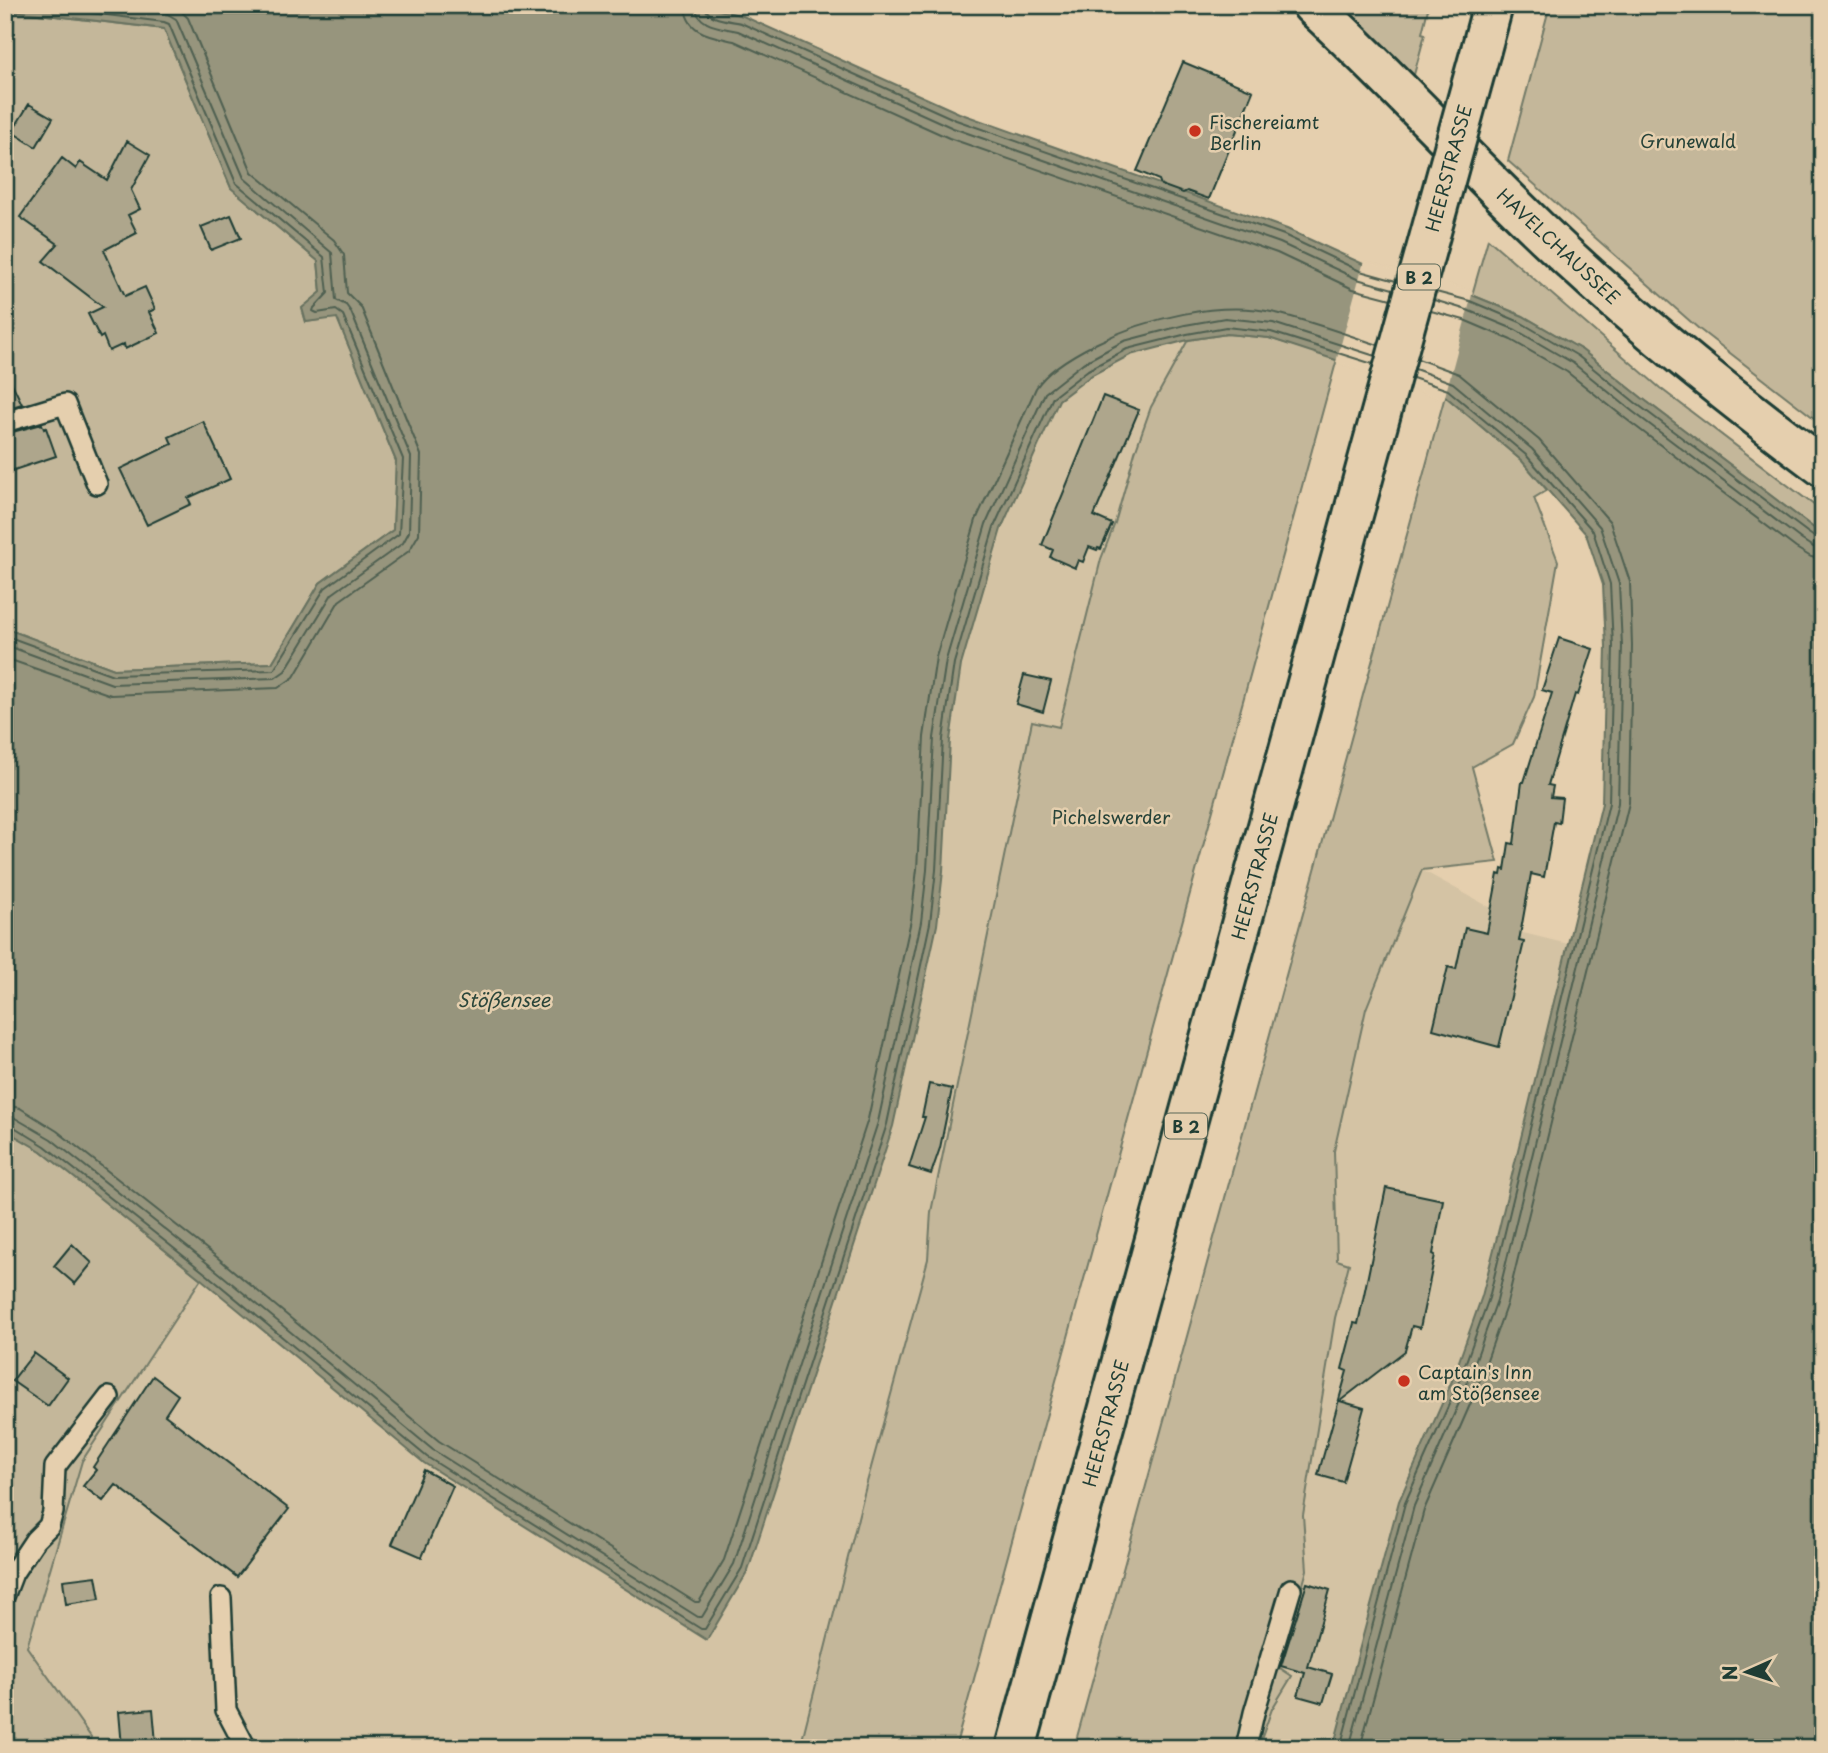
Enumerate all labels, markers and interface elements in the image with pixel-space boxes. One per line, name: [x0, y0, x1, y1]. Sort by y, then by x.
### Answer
street label: HEERSTRASSE: [1418, 101, 1478, 235]
place label: Fischereiamt Berlin: [1209, 108, 1319, 156]
marker: Fischereiamt Berlin: [1187, 123, 1203, 139]
park label: Grunewald: [1640, 127, 1736, 154]
street label: HAVELCHAUSSEE: [1491, 182, 1627, 310]
road number: B 2: [1398, 264, 1440, 290]
park label: Pichelswerder: [1052, 803, 1171, 830]
street label: HEERSTRASSE: [1224, 809, 1284, 943]
water label: Stößensee: [458, 985, 551, 1013]
road number: B 2: [1165, 1114, 1207, 1138]
street label: HEERSTRASSE: [1075, 1356, 1135, 1490]
place label: Captain's Inn am Stößensee: [1418, 1358, 1539, 1406]
marker: Captain's Inn am Stößensee: [1396, 1373, 1412, 1389]
north arrow: [1713, 1638, 1783, 1708]
text: N: [1715, 1665, 1743, 1681]

